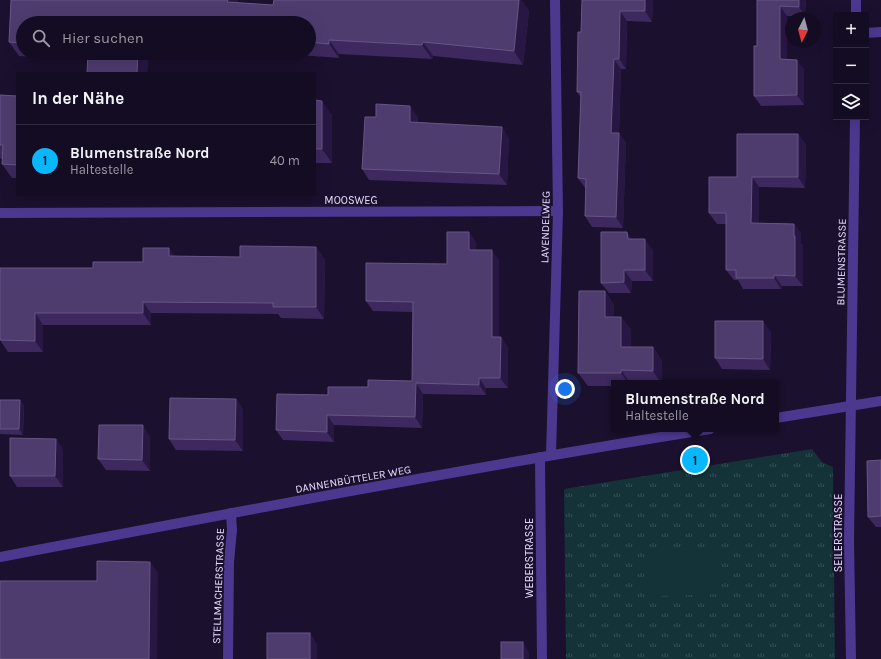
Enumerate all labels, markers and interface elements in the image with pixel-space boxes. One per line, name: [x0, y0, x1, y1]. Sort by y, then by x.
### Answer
north arrow: [785, 12, 821, 48]
map controls: [833, 12, 869, 120]
button: +: [833, 12, 869, 48]
search box: [16, 16, 316, 60]
icon: search: [30, 27, 52, 49]
text: Hier suchen: [62, 29, 144, 47]
button: −: [833, 48, 869, 84]
button: layers: [833, 84, 869, 120]
text: In der Nähe: [32, 88, 124, 108]
text: Blumenstraße Nord: [70, 144, 210, 162]
text: 1: [43, 153, 47, 168]
text: 40 m: [270, 153, 300, 168]
text: Haltestelle: [70, 162, 133, 177]
street label: LAVENDELWEG: [538, 191, 553, 263]
street label: MOOSWEG: [324, 194, 378, 207]
street label: BLUMENSTRASSE: [834, 218, 849, 306]
your location: [555, 379, 575, 399]
popup: [611, 380, 779, 432]
text: Blumenstraße Nord: [625, 390, 765, 408]
text: Haltestelle: [625, 408, 689, 423]
pin: 1: [682, 445, 708, 475]
street label: DANNENBÜTTELER WEG: [294, 462, 412, 496]
street label: SEILERSTRASSE: [832, 494, 845, 572]
street label: WEBERSTRASSE: [523, 518, 536, 598]
street label: STELLMACHERSTRASSE: [210, 528, 227, 644]

